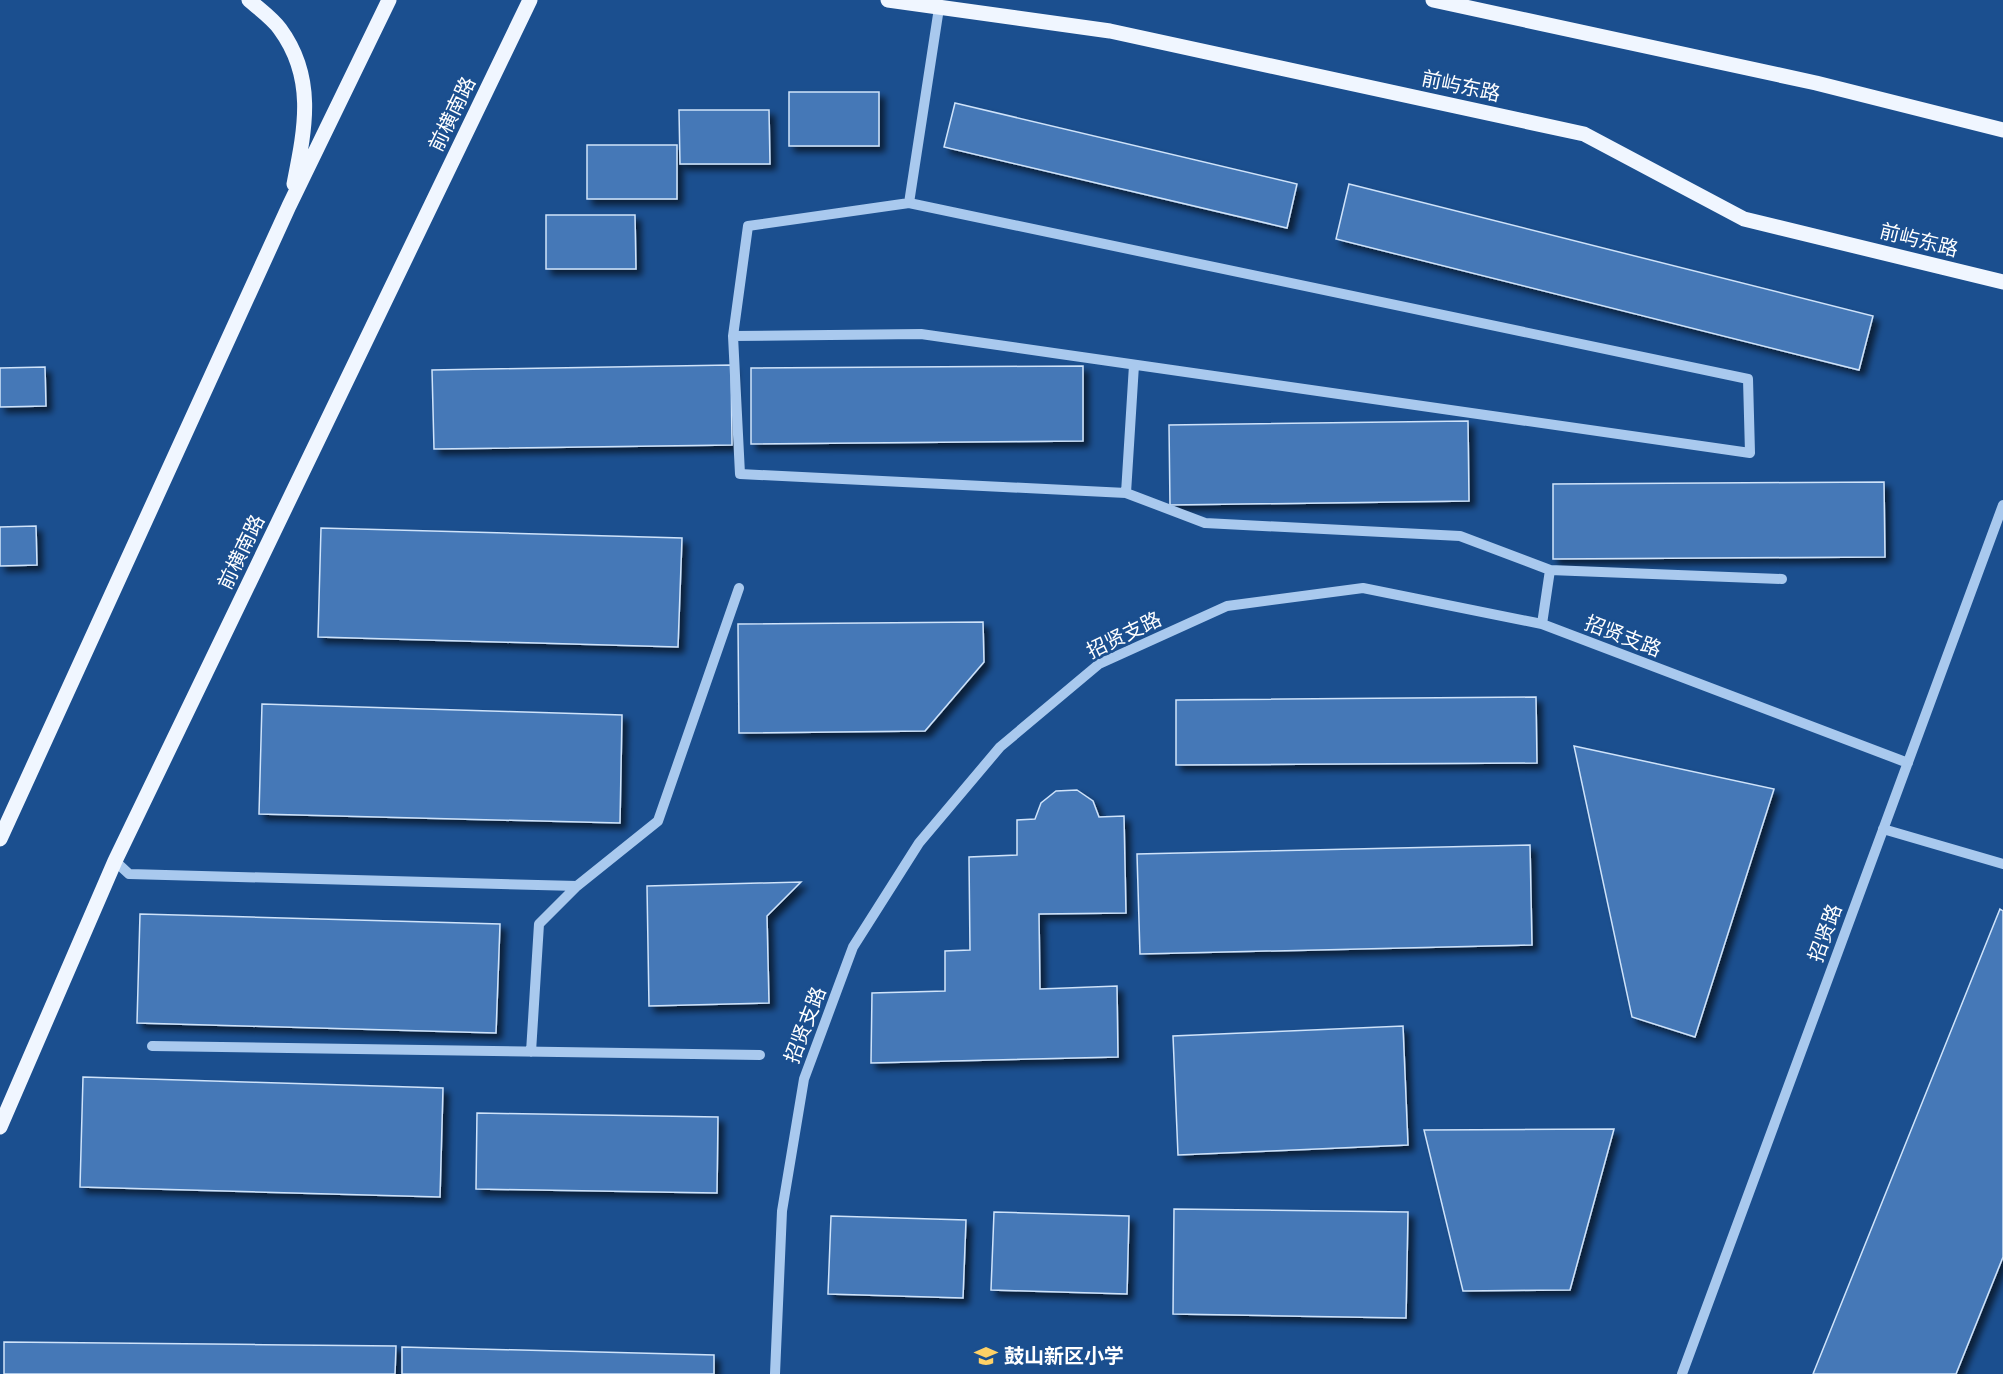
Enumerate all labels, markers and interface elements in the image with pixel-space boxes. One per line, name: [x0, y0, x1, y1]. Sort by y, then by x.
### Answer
street label: 前屿东路: [1419, 67, 1502, 106]
street label: 前横南路: [425, 73, 480, 155]
street label: 前屿东路: [1877, 220, 1960, 261]
street label: 前横南路: [214, 511, 269, 593]
street label: 招贤支路: [1083, 608, 1165, 663]
street label: 招贤支路: [1581, 611, 1664, 662]
street label: 招贤路: [1804, 901, 1847, 965]
street label: 招贤支路: [780, 984, 831, 1067]
school or university icon: 鼓山新区小学: [973, 1343, 999, 1369]
place label: 鼓山新区小学: [1004, 1345, 1124, 1368]

